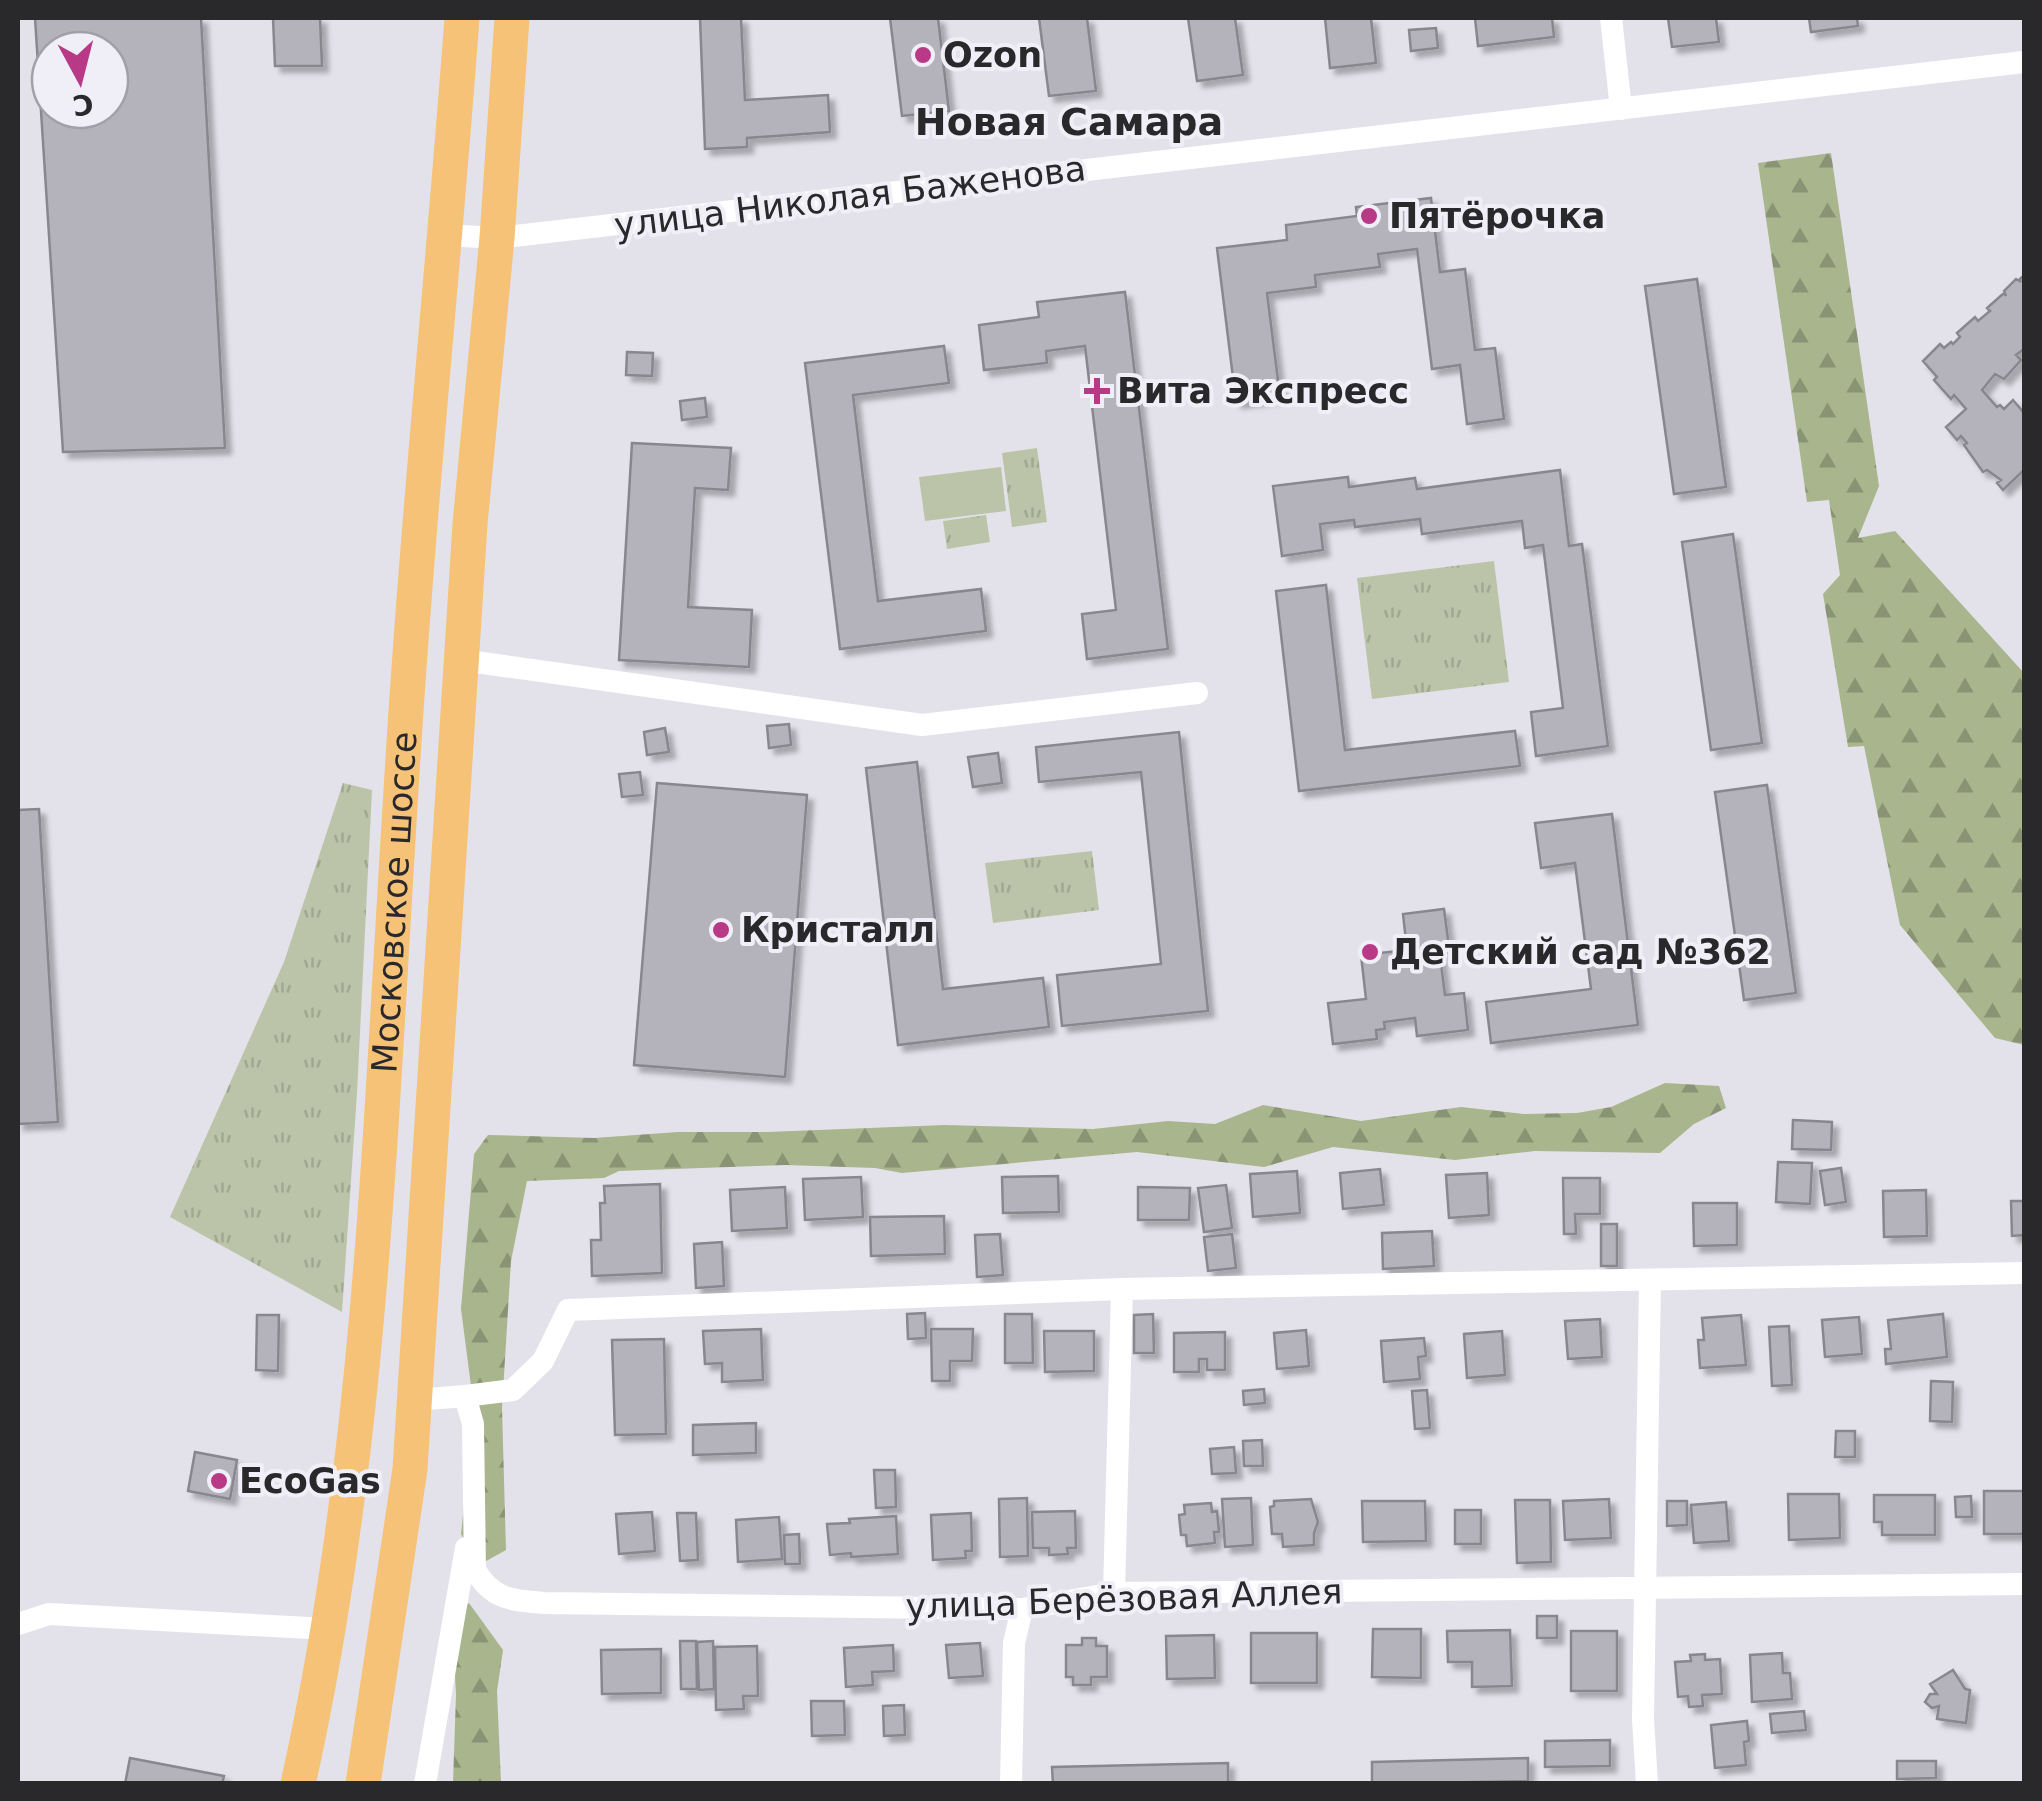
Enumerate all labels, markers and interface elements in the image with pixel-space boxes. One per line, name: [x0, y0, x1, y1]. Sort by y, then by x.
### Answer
north arrow: [30, 30, 130, 130]
place label: Ozon: [943, 35, 1042, 75]
marker: Ozon: [912, 44, 934, 66]
text: С: [71, 87, 95, 122]
district label: Новая Самара: [915, 100, 1223, 144]
street label: улица Николая Баженова: [612, 148, 1088, 246]
place label: Пятёрочка: [1389, 196, 1605, 236]
marker: Пятёрочка: [1358, 205, 1380, 227]
place label: Вита Экспресс: [1117, 371, 1409, 411]
marker: Вита Экспресс: [1086, 380, 1108, 402]
street label: Московское шоссе: [364, 730, 425, 1074]
place label: Кристалл: [741, 910, 935, 950]
marker: Кристалл: [710, 919, 732, 941]
place label: Детский сад №362: [1390, 932, 1771, 972]
marker: Детский сад №362: [1359, 941, 1381, 963]
place label: EcoGas: [239, 1461, 381, 1501]
marker: EcoGas: [208, 1470, 230, 1492]
street label: улица Берёзовая Аллея: [905, 1571, 1343, 1627]

